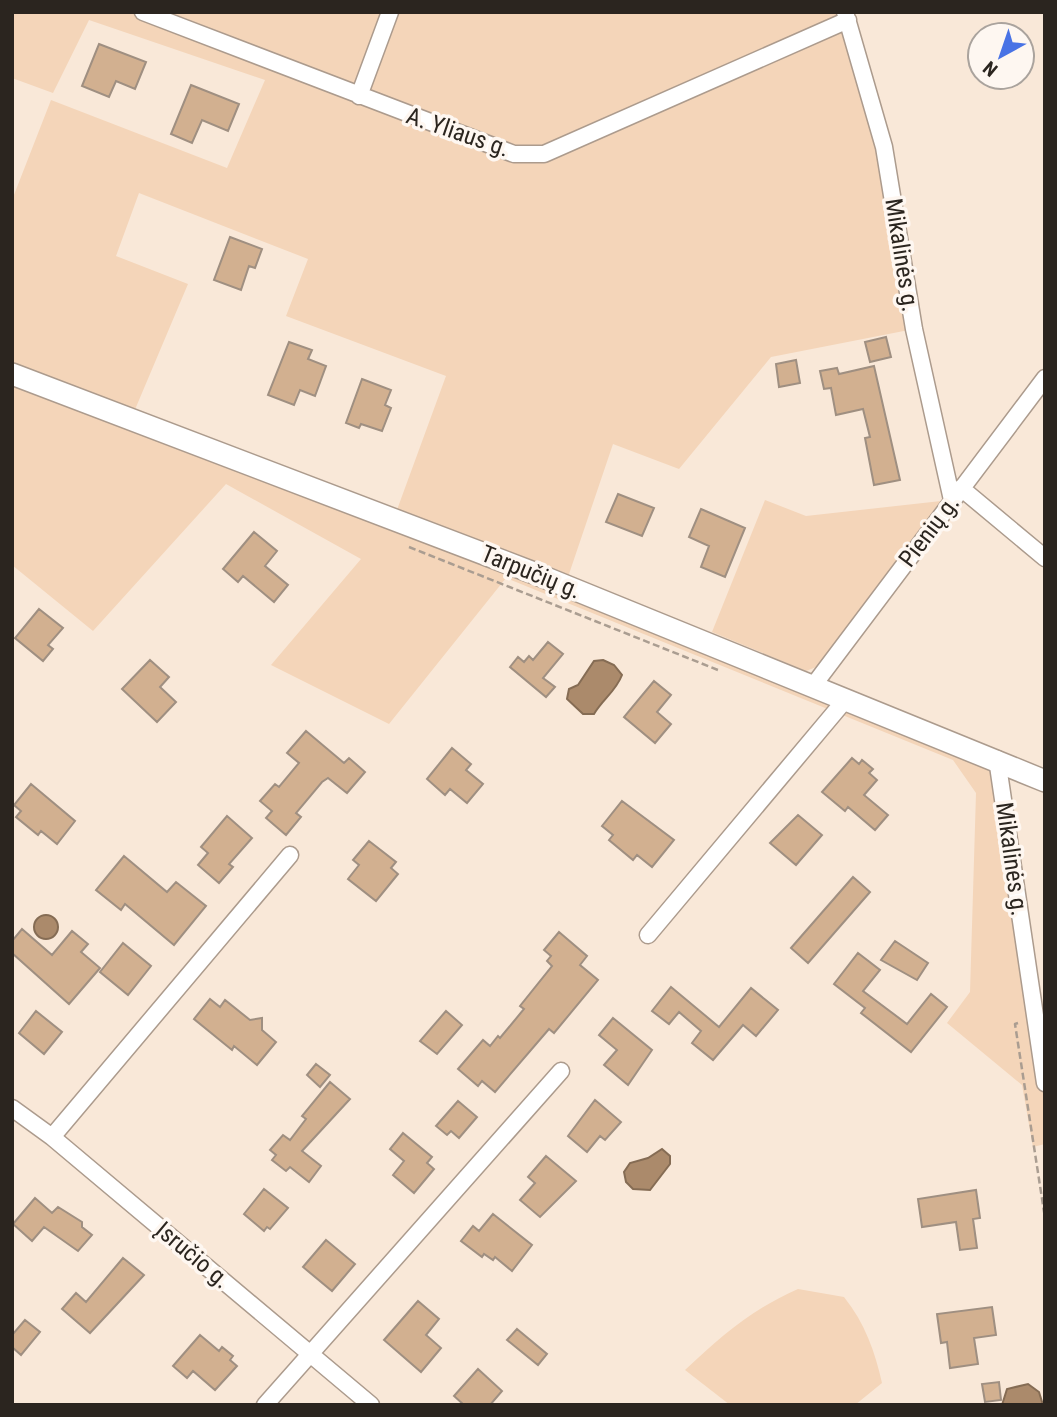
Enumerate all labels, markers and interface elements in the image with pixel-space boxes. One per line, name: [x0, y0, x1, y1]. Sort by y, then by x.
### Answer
north arrow: [966, 21, 1036, 91]
text: N: [979, 56, 1002, 81]
street label: A. Yliaus g.: [403, 101, 513, 163]
street label: Mikalinės g.: [879, 196, 925, 314]
street label: Pienių g.: [893, 490, 965, 572]
street label: Tarpučių g.: [477, 539, 585, 605]
street label: Mikalinės g.: [990, 800, 1034, 918]
street label: Įsručio g.: [150, 1216, 236, 1294]

